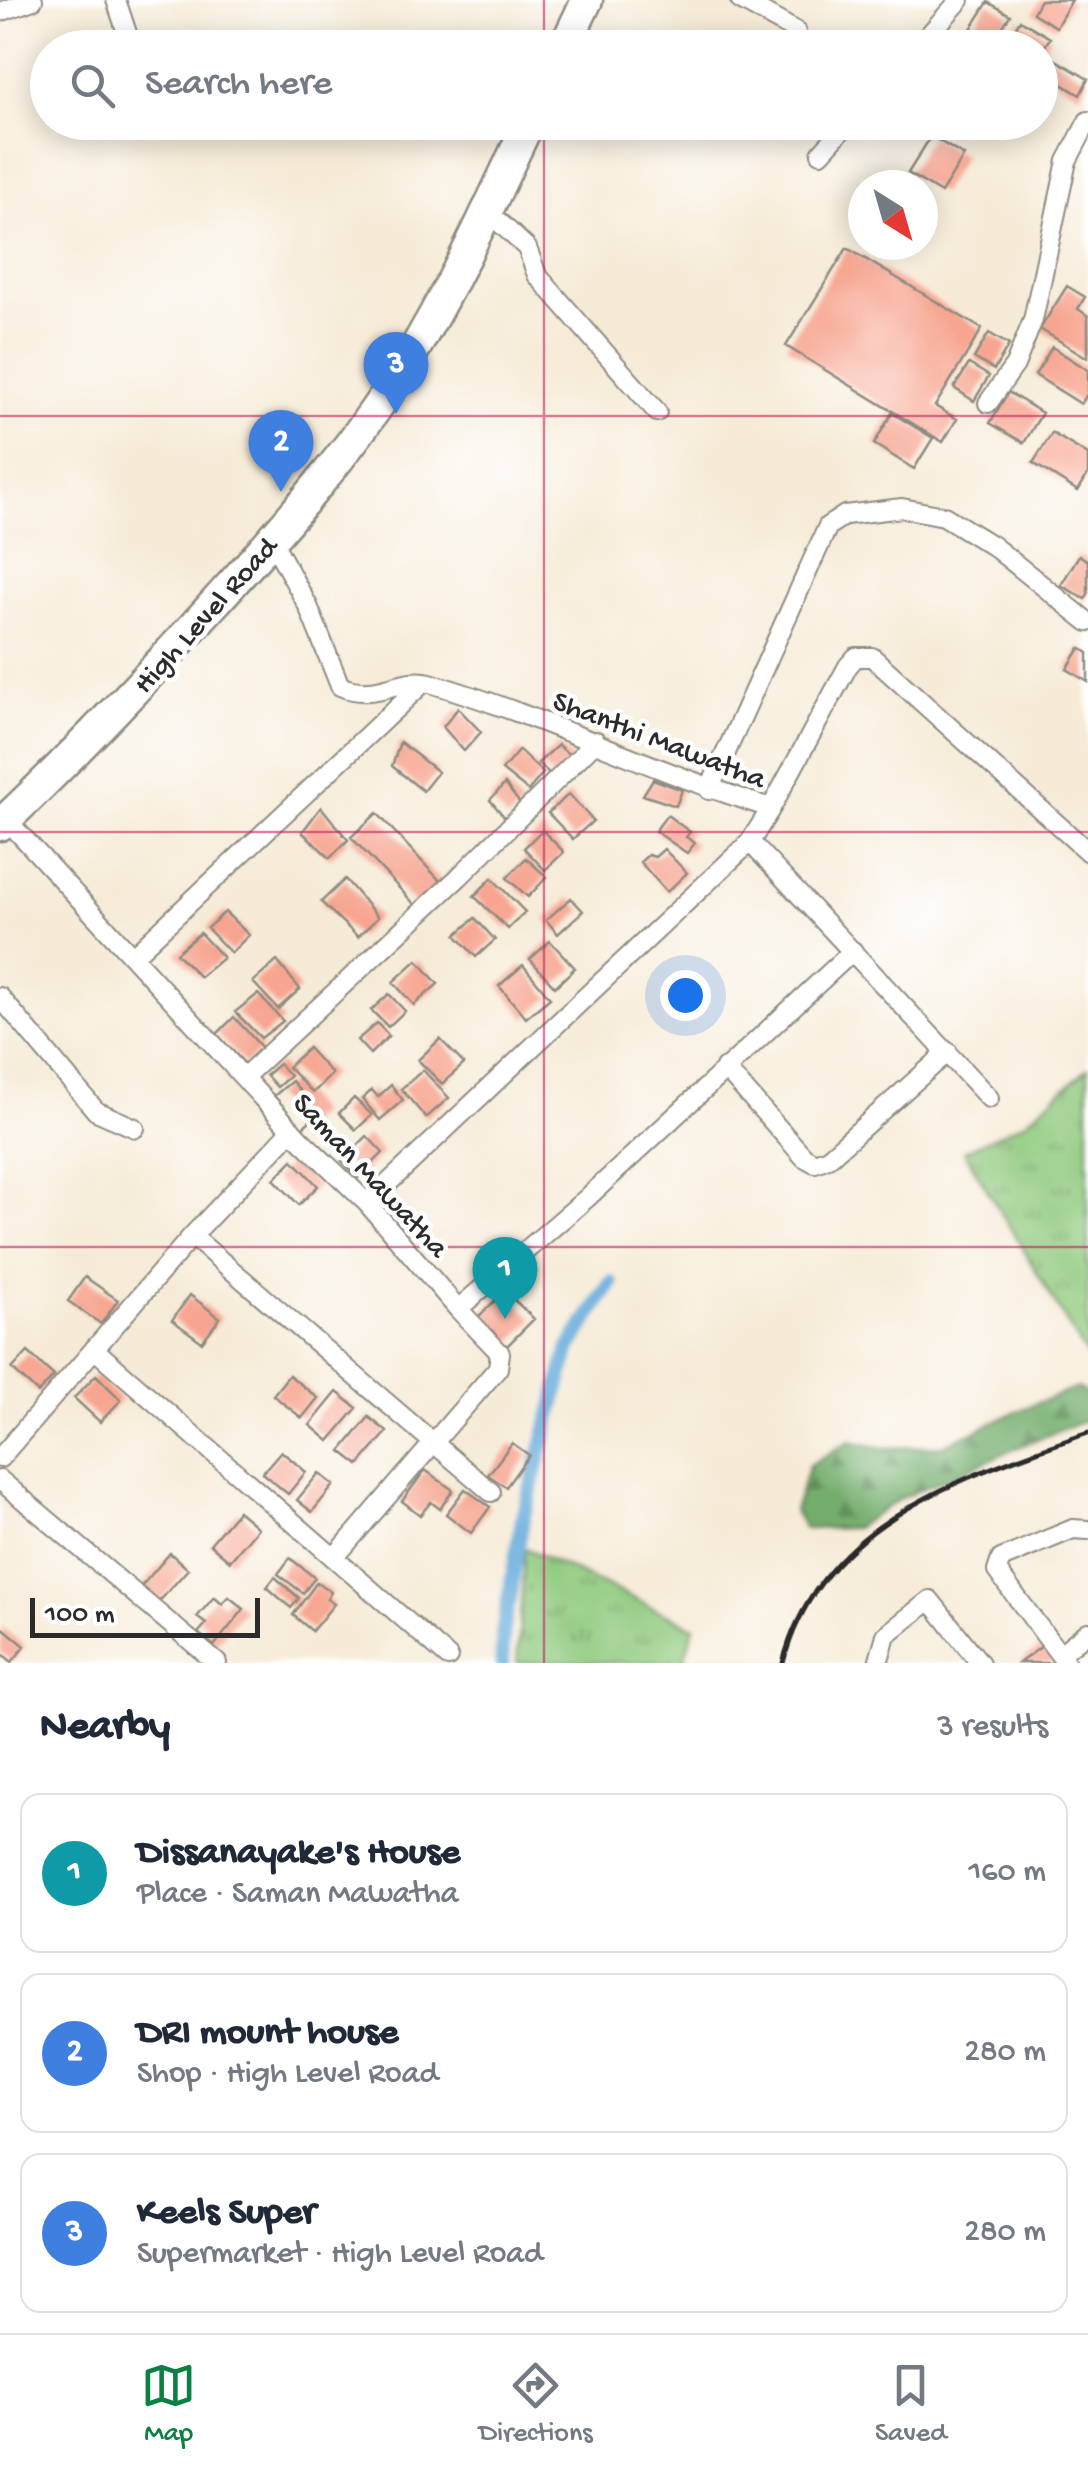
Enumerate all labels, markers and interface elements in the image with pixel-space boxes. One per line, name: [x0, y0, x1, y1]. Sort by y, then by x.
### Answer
search box: [30, 30, 1058, 140]
icon: search: [65, 58, 120, 113]
text: Search here: [145, 63, 332, 107]
north arrow: [848, 170, 938, 260]
pin: 3: [364, 332, 428, 414]
pin: 2: [248, 410, 314, 492]
street label: High Level Road: [128, 530, 288, 702]
street label: Shanthi Mawatha: [547, 685, 771, 799]
your location: [660, 970, 711, 1021]
street label: Saman Mawatha: [284, 1088, 455, 1268]
pin: 1: [472, 1236, 538, 1319]
scale bar: [30, 1593, 260, 1638]
text: 100 m: [45, 1599, 115, 1632]
text: Nearby: [40, 1704, 170, 1753]
text: 3 results: [937, 1709, 1048, 1747]
text: Dissanayake's House: [137, 1832, 460, 1876]
text: 1: [68, 1854, 81, 1892]
text: 160 m: [968, 1854, 1046, 1892]
text: Place · Saman Mawatha: [137, 1876, 458, 1914]
text: DRI mount house: [137, 2012, 398, 2056]
text: 2: [67, 2034, 82, 2072]
text: 280 m: [964, 2034, 1046, 2072]
text: Shop · High Level Road: [137, 2056, 438, 2094]
text: Keels Super: [137, 2192, 316, 2236]
text: 3: [66, 2214, 83, 2252]
text: 280 m: [964, 2214, 1046, 2252]
text: Supermarket · High Level Road: [137, 2236, 543, 2274]
tab: Map: [141, 2358, 196, 2451]
tab: Directions: [479, 2358, 593, 2451]
tab: Saved: [875, 2358, 947, 2451]

